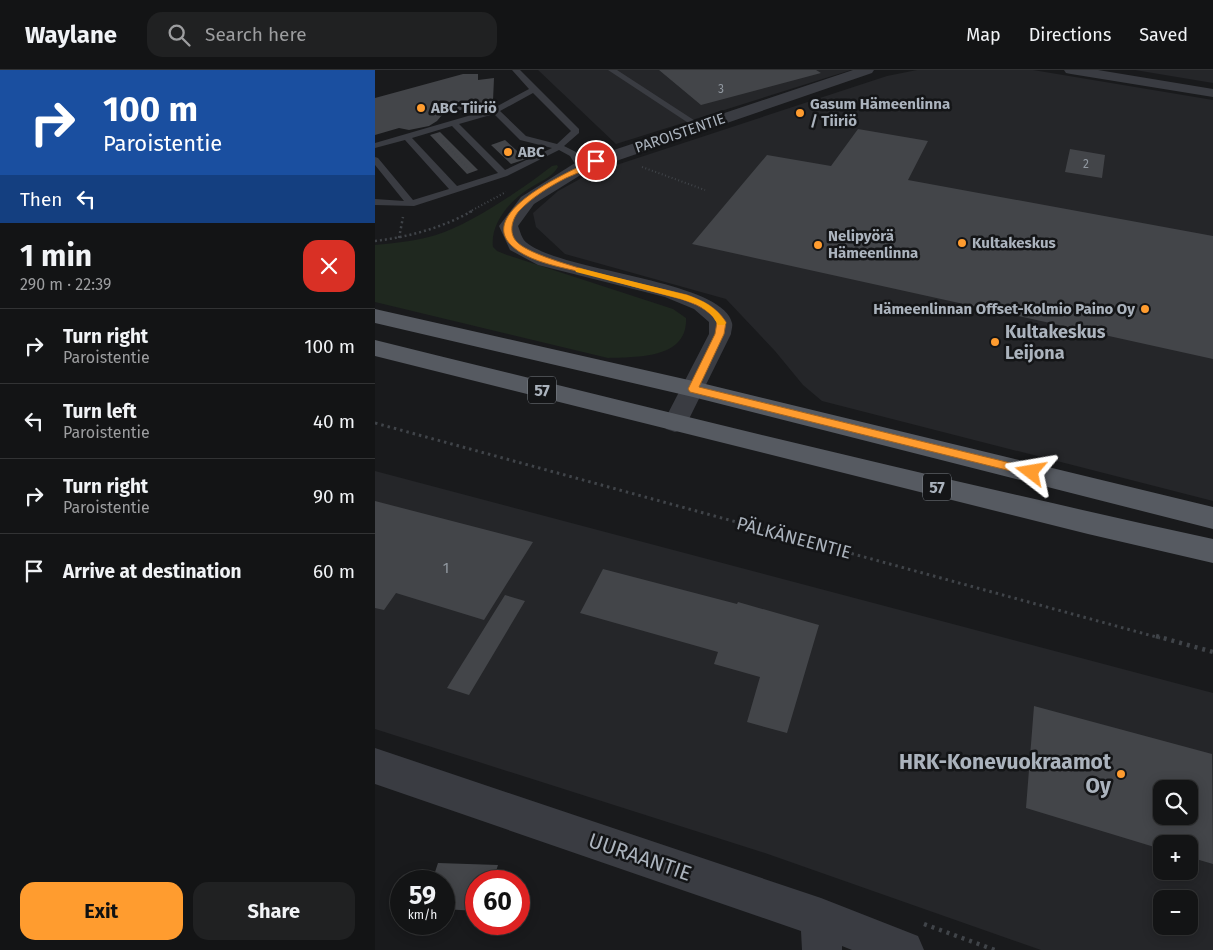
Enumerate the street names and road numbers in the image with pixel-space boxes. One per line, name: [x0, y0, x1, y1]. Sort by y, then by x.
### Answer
street label: PAROISTENTIE: [633, 109, 727, 157]
road number: 57: [528, 376, 556, 404]
road number: 57: [923, 474, 951, 501]
street label: PÄLKÄNEENTIE: [734, 512, 854, 564]
street label: UURAANTIE: [585, 827, 695, 887]

